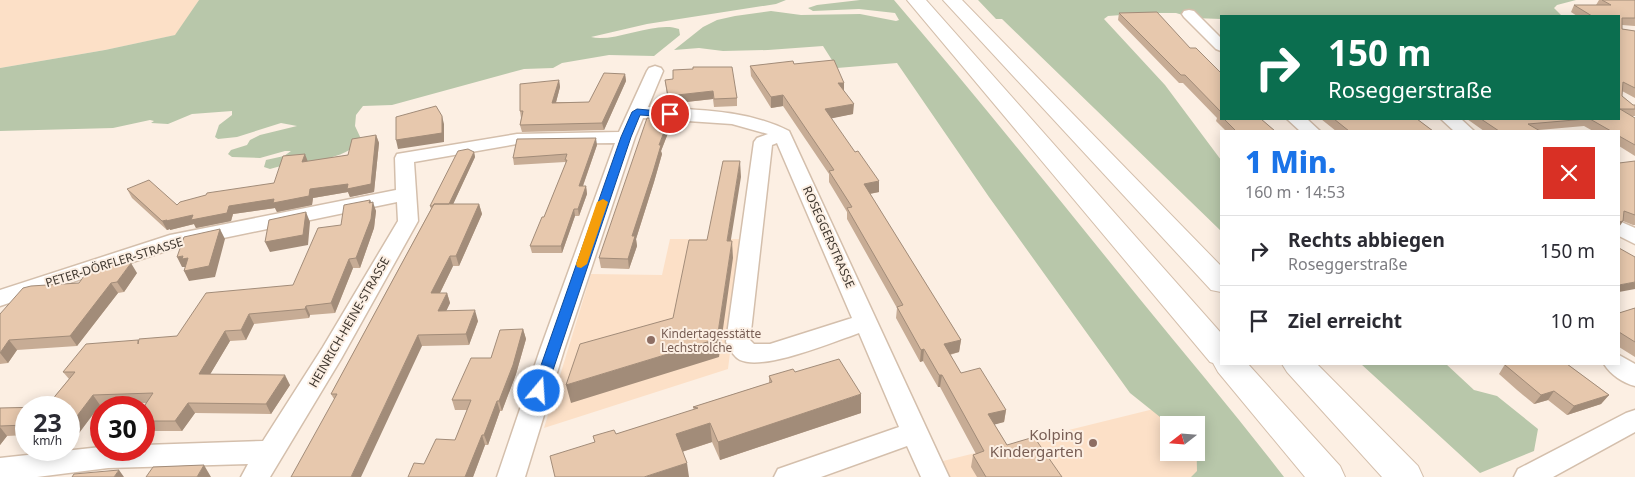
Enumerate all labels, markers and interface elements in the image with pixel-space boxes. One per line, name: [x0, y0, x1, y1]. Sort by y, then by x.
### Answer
text: 150 m: [1328, 29, 1431, 76]
icon: right: [1245, 35, 1310, 100]
text: Roseggerstraße: [1328, 74, 1492, 104]
pin: [649, 93, 691, 135]
icon: arrive: [656, 100, 684, 128]
text: 1 Min.: [1245, 141, 1336, 182]
button: close: [1543, 147, 1595, 199]
text: 160 m · 14:53: [1245, 181, 1345, 203]
street label: ROSEGGERSTRASSE: [799, 183, 859, 291]
text: Rechts abbiegen: [1288, 227, 1445, 253]
street label: PETER-DÖRFLER-STRASSE: [43, 233, 185, 291]
icon: right: [1245, 237, 1273, 265]
text: 150 m: [1540, 238, 1595, 264]
text: Roseggerstraße: [1288, 253, 1407, 275]
street label: HEINRICH-HEINE-STRASSE: [305, 254, 393, 390]
icon: arrive: [1245, 307, 1273, 335]
text: Ziel erreicht: [1288, 308, 1402, 334]
text: 10 m: [1551, 308, 1595, 334]
place label: Kindertagesstätte Lechstrolche: [661, 325, 761, 356]
marker: Kindertagesstätte Lechstrolche: [645, 334, 657, 346]
position arrow: [512, 364, 564, 416]
speed limit sign: 30: [90, 396, 155, 461]
text: 23: [33, 405, 62, 439]
north arrow: [1160, 416, 1205, 461]
map controls: [1160, 416, 1205, 461]
place label: Kolping Kindergarten: [990, 424, 1083, 461]
text: km/h: [33, 432, 62, 449]
marker: Kolping Kindergarten: [1087, 437, 1099, 449]

